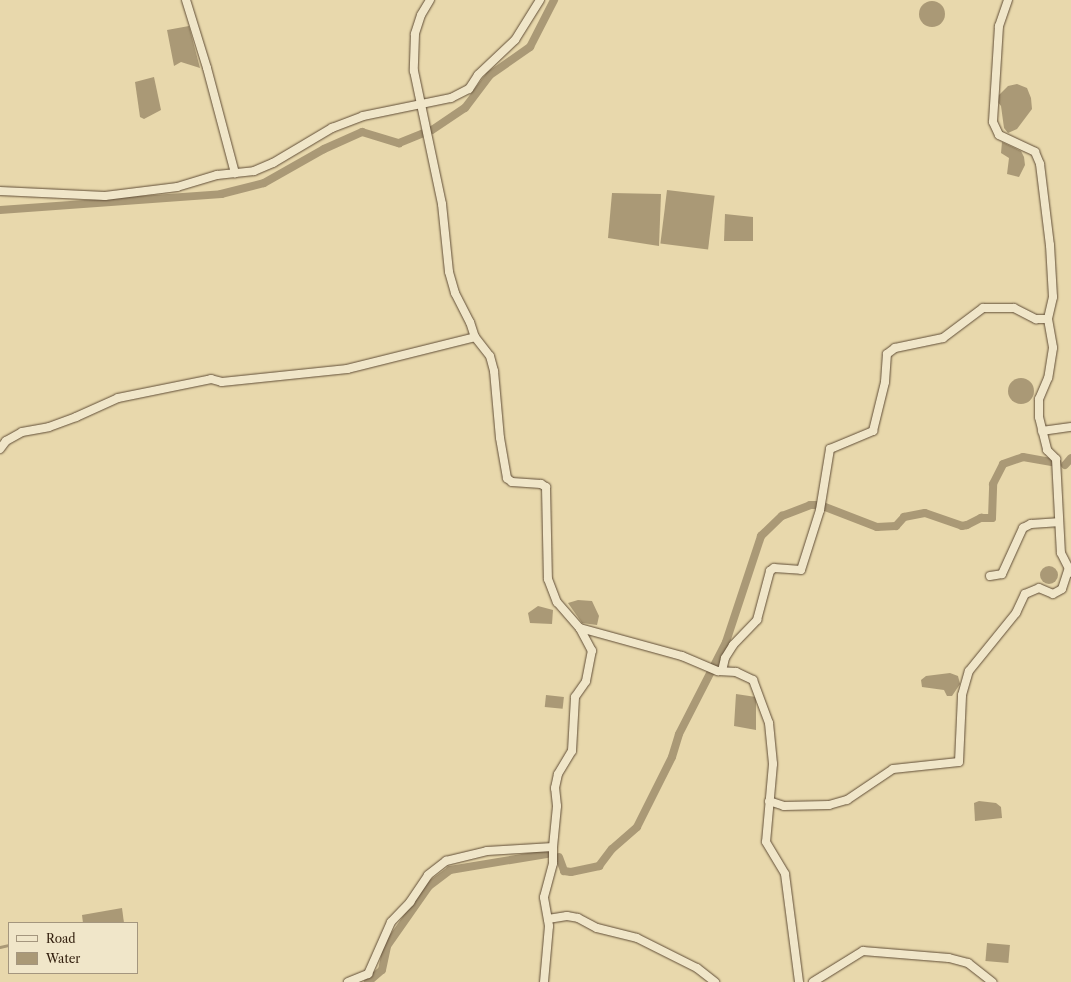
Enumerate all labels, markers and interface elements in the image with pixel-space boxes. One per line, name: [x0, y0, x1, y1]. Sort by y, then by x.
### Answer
legend: [8, 922, 138, 974]
text: Road: [46, 931, 76, 946]
text: Water: [46, 951, 80, 966]

